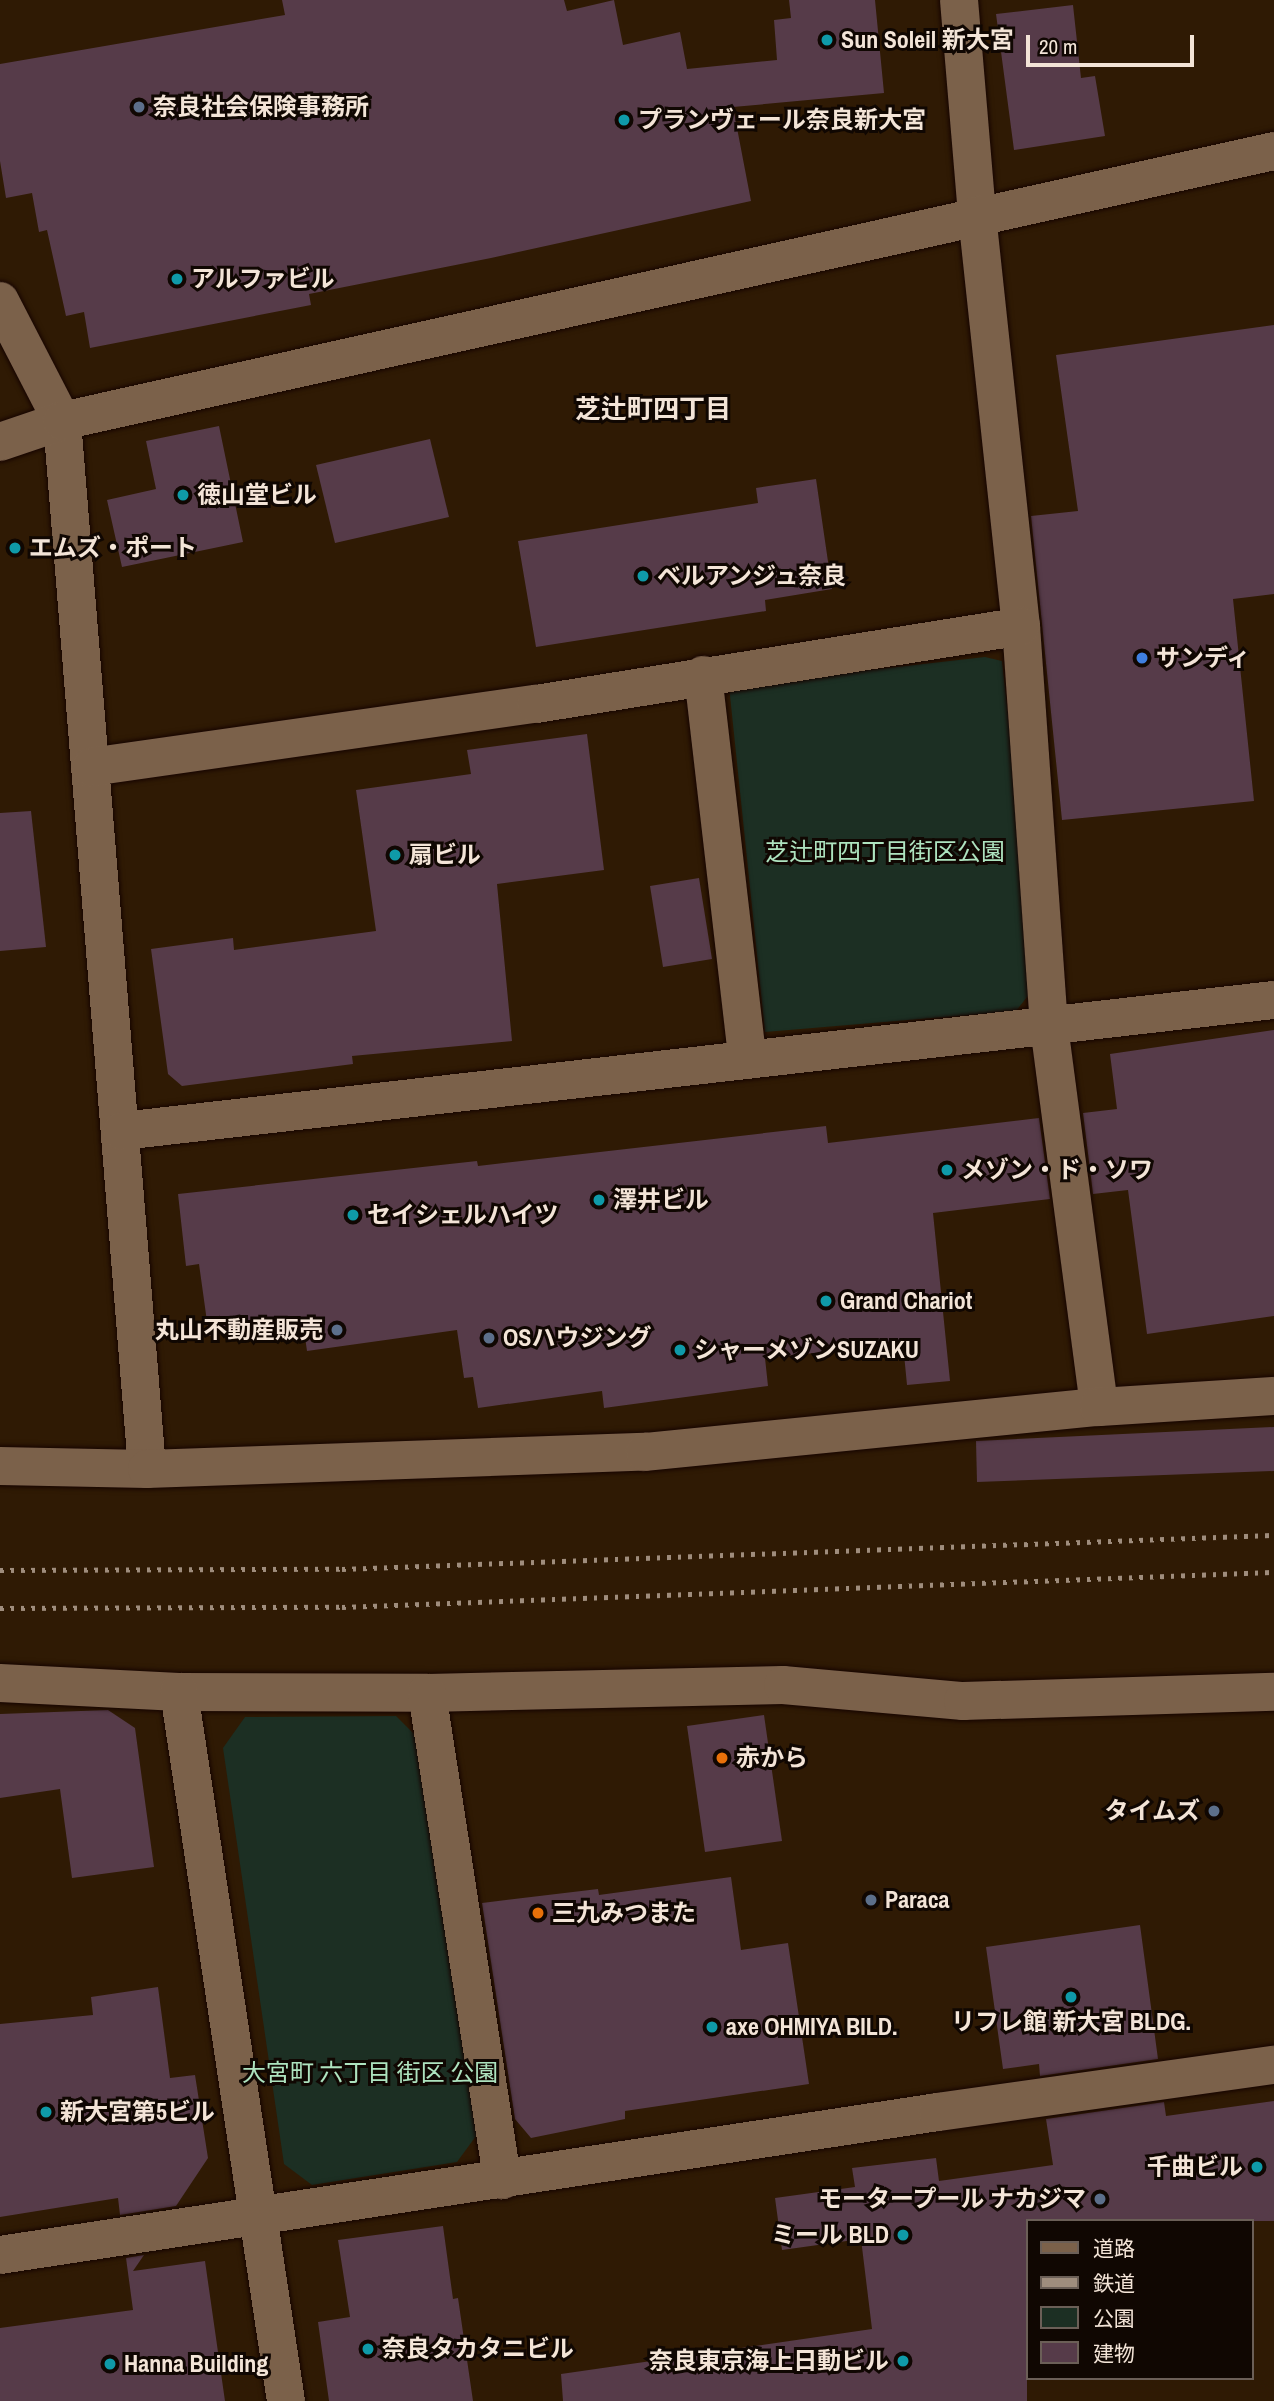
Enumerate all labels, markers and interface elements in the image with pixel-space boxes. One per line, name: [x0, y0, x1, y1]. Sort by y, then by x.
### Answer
scale bar: [1029, 21, 1197, 65]
place label: Sun Soleil 新大宮: [841, 26, 1014, 54]
marker: Sun Soleil 新大宮: [819, 32, 835, 48]
text: 20 m: [1039, 32, 1077, 61]
place label: 奈良社会保険事務所: [153, 93, 369, 121]
marker: 奈良社会保険事務所: [131, 99, 147, 115]
place label: プランヴェール奈良新大宮: [638, 106, 926, 134]
marker: プランヴェール奈良新大宮: [616, 112, 632, 128]
place label: アルファビル: [191, 265, 335, 293]
marker: アルファビル: [169, 271, 185, 287]
district label: 芝辻町四丁目: [575, 393, 731, 425]
place label: 徳山堂ビル: [197, 481, 317, 509]
marker: 徳山堂ビル: [175, 487, 191, 503]
place label: エムズ・ポート: [29, 534, 197, 562]
marker: エムズ・ポート: [7, 540, 23, 556]
place label: ベルアンジュ奈良: [657, 562, 849, 590]
marker: ベルアンジュ奈良: [635, 568, 651, 584]
place label: サンディ: [1156, 644, 1252, 672]
marker: サンディ: [1134, 650, 1150, 666]
park label: 芝辻町四丁目街区公園: [765, 838, 1005, 866]
place label: 扇ビル: [409, 841, 481, 869]
marker: 扇ビル: [387, 847, 403, 863]
place label: メゾン・ド・ソワ: [961, 1156, 1153, 1184]
marker: メゾン・ド・ソワ: [939, 1162, 955, 1178]
place label: 澤井ビル: [613, 1186, 709, 1214]
marker: 澤井ビル: [591, 1192, 607, 1208]
place label: セイシェルハイツ: [367, 1201, 559, 1229]
marker: セイシェルハイツ: [345, 1207, 361, 1223]
place label: Grand Chariot: [840, 1287, 972, 1315]
marker: Grand Chariot: [818, 1293, 834, 1309]
place label: 丸山不動産販売: [155, 1316, 323, 1344]
marker: 丸山不動産販売: [329, 1322, 345, 1338]
place label: OSハウジング: [503, 1324, 651, 1352]
marker: OSハウジング: [481, 1330, 497, 1346]
place label: シャーメゾンSUZAKU: [694, 1336, 920, 1364]
marker: シャーメゾンSUZAKU: [672, 1342, 688, 1358]
place label: 赤から: [736, 1744, 808, 1772]
marker: 赤から: [714, 1750, 730, 1766]
place label: タイムズ: [1104, 1797, 1200, 1825]
marker: タイムズ: [1206, 1803, 1222, 1819]
place label: Paraca: [885, 1886, 950, 1914]
marker: Paraca: [863, 1892, 879, 1908]
place label: 三九みつまた: [552, 1899, 696, 1927]
marker: 三九みつまた: [530, 1905, 546, 1921]
marker: リフレ館 新大宮 BLDG.: [1063, 1989, 1079, 2005]
place label: リフレ館 新大宮 BLDG.: [951, 2008, 1191, 2036]
place label: axe OHMIYA BILD.: [726, 2013, 898, 2041]
marker: axe OHMIYA BILD.: [704, 2019, 720, 2035]
park label: 大宮町 六丁目 街区 公園: [242, 2059, 498, 2087]
place label: 新大宮第5ビル: [60, 2098, 215, 2126]
marker: 新大宮第5ビル: [38, 2104, 54, 2120]
place label: 千曲ビル: [1147, 2153, 1243, 2181]
marker: 千曲ビル: [1249, 2159, 1265, 2175]
place label: モータープール ナカジマ: [817, 2185, 1086, 2213]
marker: モータープール ナカジマ: [1092, 2191, 1108, 2207]
legend: [1026, 2219, 1253, 2380]
place label: ミール BLD: [771, 2221, 889, 2249]
marker: ミール BLD: [895, 2227, 911, 2243]
text: 道路: [1093, 2234, 1135, 2263]
text: 鉄道: [1093, 2269, 1135, 2298]
text: 公園: [1093, 2304, 1135, 2333]
place label: 奈良タカタニビル: [382, 2335, 574, 2363]
text: 建物: [1093, 2339, 1135, 2368]
marker: 奈良タカタニビル: [360, 2341, 376, 2357]
place label: 奈良東京海上日動ビル: [649, 2347, 889, 2375]
place label: Hanna Building: [124, 2350, 268, 2378]
marker: 奈良東京海上日動ビル: [895, 2353, 911, 2369]
marker: Hanna Building: [102, 2356, 118, 2372]

